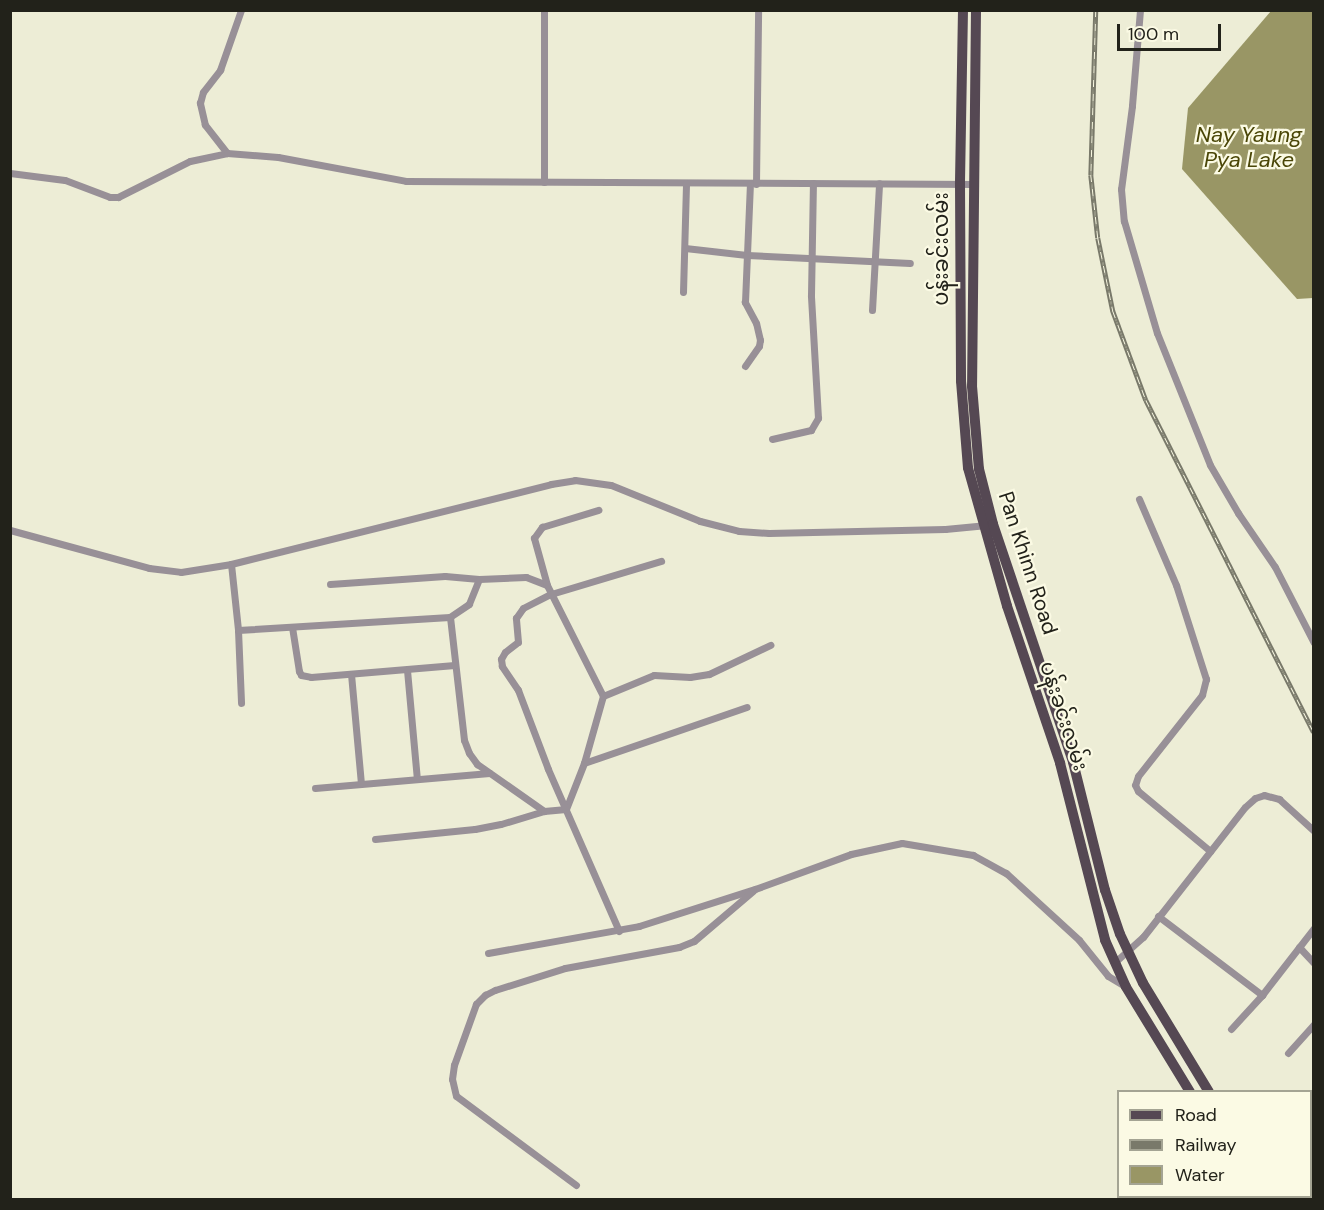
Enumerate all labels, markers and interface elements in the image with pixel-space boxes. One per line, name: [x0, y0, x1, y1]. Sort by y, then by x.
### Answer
scale bar: [1120, 12, 1224, 50]
text: 100 m: [1128, 22, 1179, 46]
water label: Nay Yaung Pya Lake: [1196, 121, 1302, 172]
street label: ပန်းခင်းလမ်း: [928, 192, 954, 306]
street label: Pan Khinn Road: [993, 488, 1063, 638]
street label: ပန်းခင်းလမ်း: [1034, 658, 1094, 774]
legend: [1117, 1090, 1312, 1198]
text: Road: [1175, 1103, 1217, 1127]
text: Railway: [1175, 1133, 1237, 1157]
text: Water: [1175, 1163, 1225, 1187]

